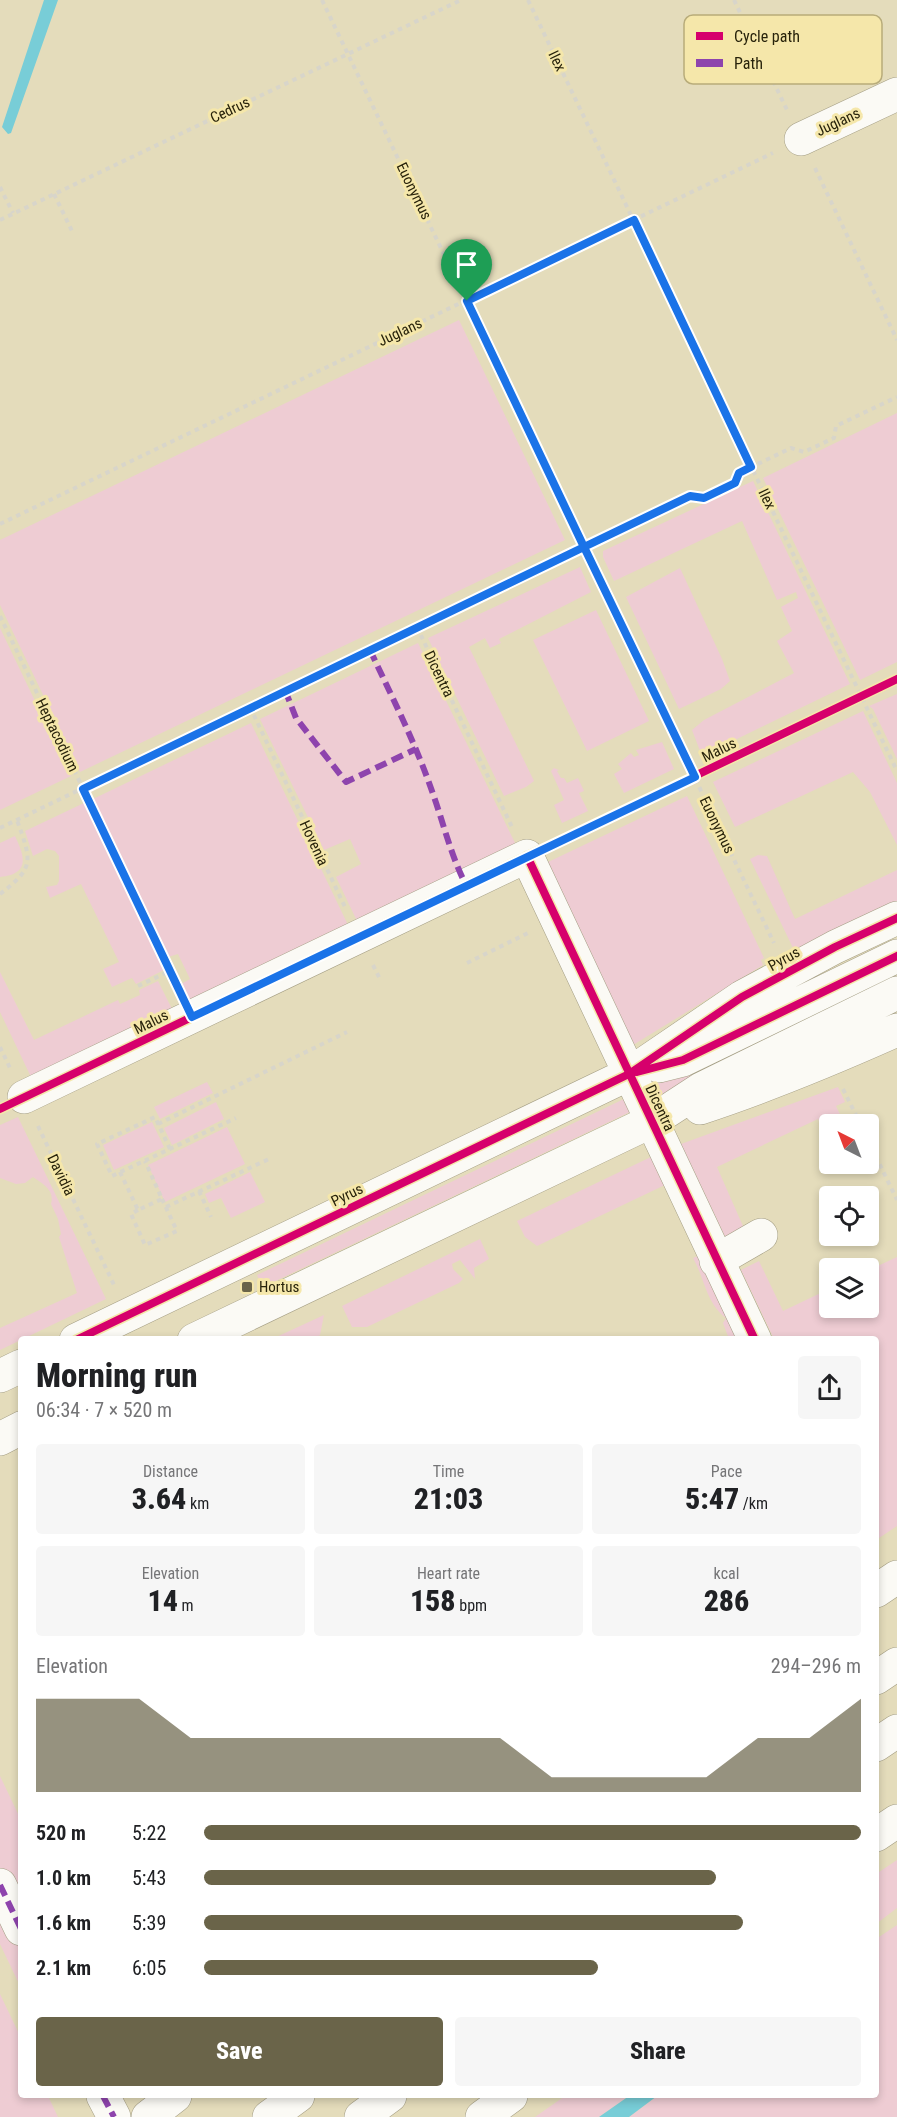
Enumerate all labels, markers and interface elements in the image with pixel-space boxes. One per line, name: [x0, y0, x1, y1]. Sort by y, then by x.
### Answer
legend: [684, 15, 882, 84]
text: Cycle path: [734, 27, 800, 46]
street label: Ilex: [544, 48, 570, 75]
text: Path: [734, 54, 763, 73]
street label: Cedrus: [207, 93, 253, 127]
street label: Juglans: [813, 104, 863, 140]
street label: Euonymus: [393, 160, 436, 223]
pin: [441, 239, 492, 301]
icon: arrive: [450, 248, 483, 281]
street label: Juglans: [375, 314, 425, 350]
street label: Ilex: [754, 486, 780, 513]
street label: Dicentra: [420, 648, 458, 700]
street label: Heptacodium: [32, 695, 82, 775]
street label: Malus: [699, 734, 739, 766]
street label: Euonymus: [696, 794, 739, 857]
street label: Hovenia: [296, 817, 332, 869]
street label: Pyrus: [765, 943, 803, 975]
street label: Malus: [131, 1006, 171, 1038]
street label: Dicentra: [641, 1082, 679, 1134]
north arrow: [819, 1114, 879, 1174]
map controls: [819, 1114, 879, 1318]
street label: Davidia: [43, 1151, 79, 1199]
street label: Pyrus: [328, 1180, 366, 1210]
button: locate: [819, 1186, 879, 1246]
button: layers: [819, 1258, 879, 1318]
place label: Hortus: [259, 1278, 299, 1296]
marker: Hortus: [240, 1280, 254, 1294]
text: Morning run: [36, 1356, 198, 1395]
button: share: [798, 1356, 861, 1419]
text: 06:34 · 7 × 520 m: [36, 1398, 172, 1422]
text: Distance: [143, 1462, 198, 1481]
text: Time: [433, 1462, 464, 1481]
text: Pace: [711, 1462, 742, 1481]
text: 3.64: [132, 1481, 186, 1516]
text: 21:03: [414, 1481, 483, 1516]
text: 5:47: [685, 1481, 739, 1516]
text: km: [186, 1494, 209, 1513]
text: /km: [739, 1494, 768, 1513]
text: Elevation: [142, 1564, 199, 1583]
text: Heart rate: [417, 1564, 480, 1583]
text: kcal: [714, 1564, 739, 1583]
text: 14: [147, 1583, 178, 1618]
text: 158: [410, 1583, 456, 1618]
text: 286: [704, 1583, 749, 1618]
text: m: [178, 1596, 194, 1615]
text: bpm: [456, 1596, 487, 1615]
text: Elevation: [36, 1654, 108, 1678]
text: 294–296 m: [771, 1654, 861, 1678]
text: 520 m: [36, 1821, 86, 1845]
text: 5:22: [132, 1821, 166, 1845]
text: 1.0 km: [36, 1866, 91, 1890]
text: 5:43: [132, 1866, 166, 1890]
text: 1.6 km: [36, 1911, 91, 1935]
text: 5:39: [132, 1911, 166, 1935]
text: 2.1 km: [36, 1956, 91, 1980]
text: 6:05: [132, 1956, 166, 1980]
button: Save: [36, 2017, 443, 2086]
button: Share: [455, 2017, 861, 2086]

